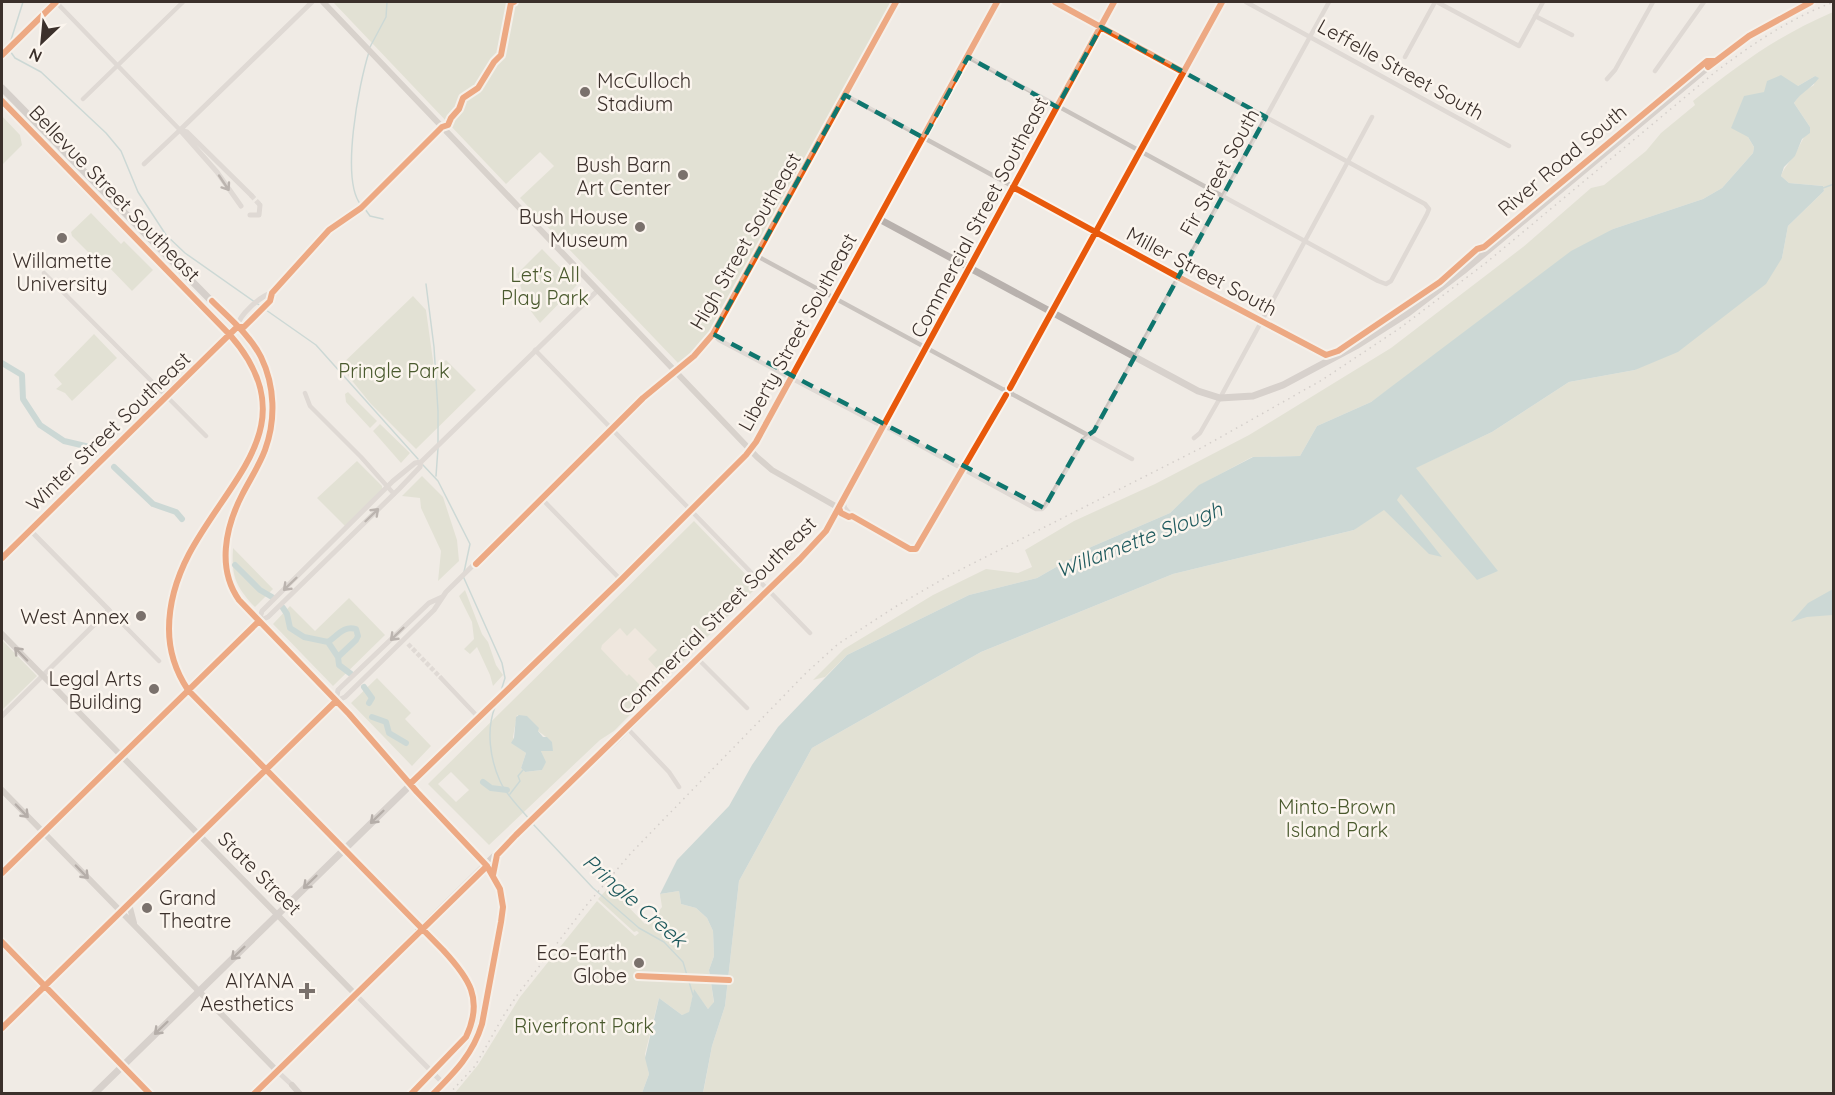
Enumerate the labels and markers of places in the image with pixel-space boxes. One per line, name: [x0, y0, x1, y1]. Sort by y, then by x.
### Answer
place label: McCulloch Stadium: [597, 68, 691, 116]
marker: McCulloch Stadium: [578, 85, 592, 99]
place label: Bush Barn Art Center: [576, 152, 671, 200]
marker: Bush Barn Art Center: [676, 168, 690, 182]
place label: Bush House Museum: [519, 204, 628, 252]
marker: Bush House Museum: [633, 220, 647, 234]
marker: Willamette University: [55, 231, 69, 245]
place label: Willamette University: [12, 248, 112, 296]
place label: West Annex: [20, 604, 129, 629]
marker: West Annex: [134, 609, 148, 623]
place label: Legal Arts Building: [48, 666, 142, 714]
marker: Legal Arts Building: [147, 682, 161, 696]
place label: Grand Theatre: [159, 885, 231, 933]
marker: Grand Theatre: [140, 901, 154, 915]
place label: Eco-Earth Globe: [536, 940, 627, 988]
marker: Eco-Earth Globe: [632, 956, 646, 970]
place label: AIYANA Aesthetics: [200, 968, 294, 1016]
marker: AIYANA Aesthetics: [298, 982, 316, 1000]

